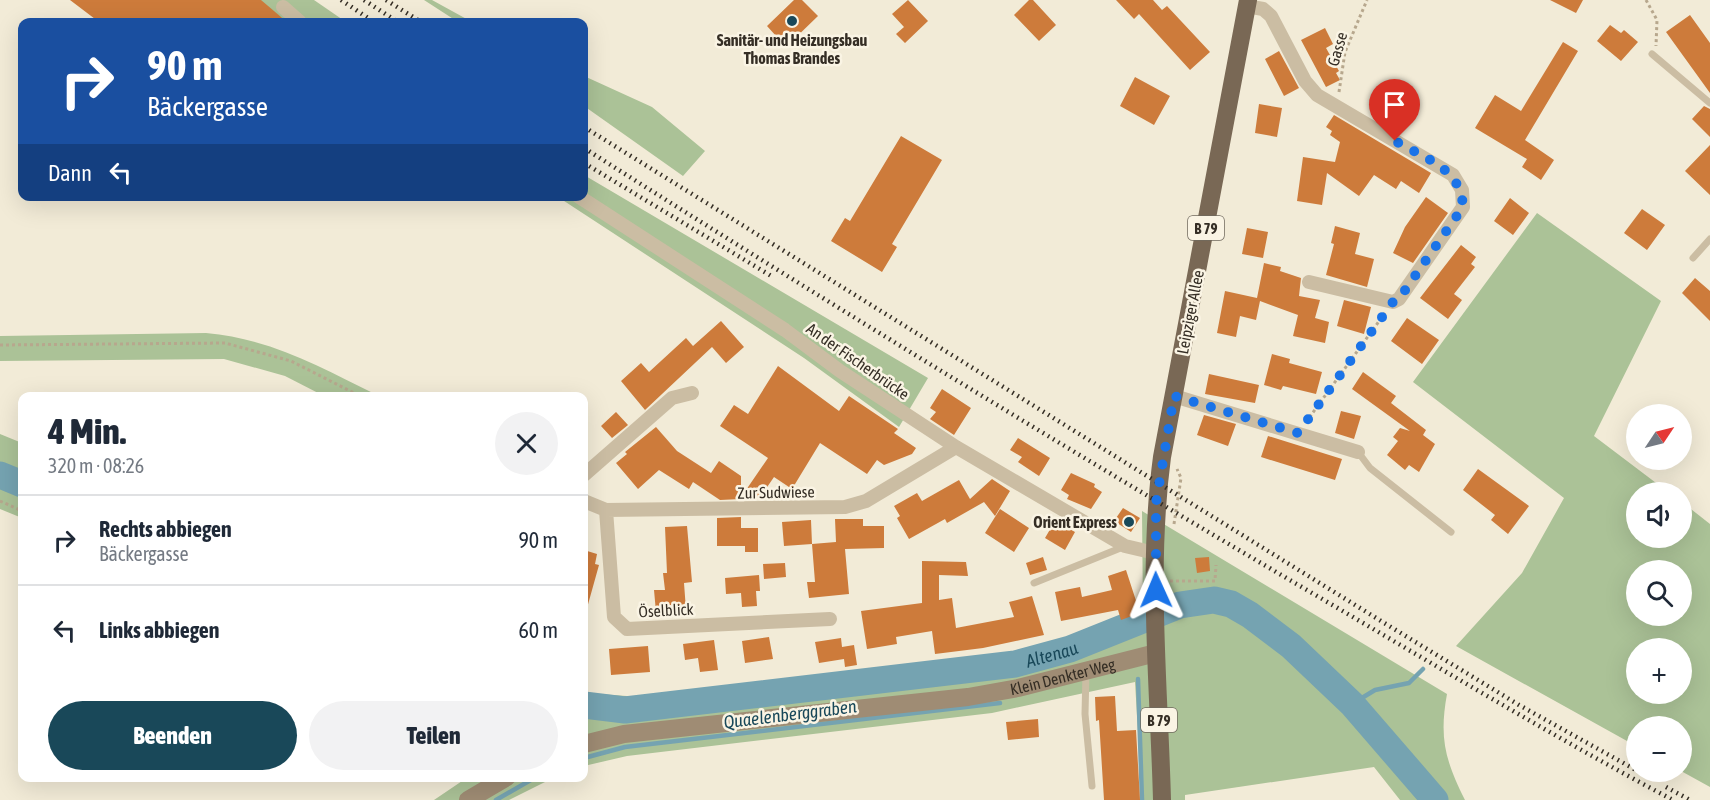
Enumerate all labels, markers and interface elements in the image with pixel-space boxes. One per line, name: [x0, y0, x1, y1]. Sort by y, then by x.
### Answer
marker: Sanitär- und Heizungsbau Thomas Brandes: [785, 14, 799, 28]
street label: Gasse: [1324, 30, 1350, 68]
place label: Sanitär- und Heizungsbau Thomas Brandes: [717, 31, 868, 67]
text: 90 m: [147, 41, 222, 89]
icon: right: [48, 42, 126, 120]
pin: [1369, 79, 1420, 141]
icon: arrive: [1378, 88, 1411, 121]
text: Bäckergasse: [147, 91, 268, 122]
icon: left: [104, 156, 137, 189]
text: Dann: [48, 160, 92, 186]
road number: B 79: [1188, 216, 1224, 240]
street label: Leipziger Allee: [1173, 268, 1208, 356]
street label: An der Fischerbrücke: [803, 319, 913, 403]
north arrow: [1626, 404, 1692, 470]
map controls: [1626, 404, 1692, 782]
text: 4 Min.: [48, 410, 126, 452]
button: close: [495, 412, 558, 475]
text: 320 m · 08:26: [48, 454, 144, 477]
street label: Zur Sudwiese: [737, 482, 815, 502]
button: sound: [1626, 482, 1692, 548]
place label: Orient Express: [1033, 513, 1117, 531]
marker: Orient Express: [1122, 515, 1136, 529]
text: Rechts abbiegen: [99, 516, 232, 542]
icon: right: [48, 524, 81, 557]
text: 90 m: [518, 527, 558, 553]
text: Bäckergasse: [99, 542, 189, 565]
position arrow: [1124, 558, 1188, 622]
button: search: [1626, 560, 1692, 626]
street label: Öselblick: [638, 600, 694, 620]
icon: left: [48, 614, 81, 647]
text: Links abbiegen: [99, 617, 220, 643]
text: 60 m: [518, 617, 558, 643]
water label: Altenau: [1023, 636, 1081, 671]
button: +: [1626, 638, 1692, 704]
street label: Klein Denkter Weg: [1009, 655, 1117, 698]
water label: Quaelenberggraben: [722, 695, 858, 733]
button: Beenden: [48, 701, 297, 770]
button: Teilen: [309, 701, 558, 770]
road number: B 79: [1141, 708, 1177, 732]
button: −: [1626, 716, 1692, 782]

